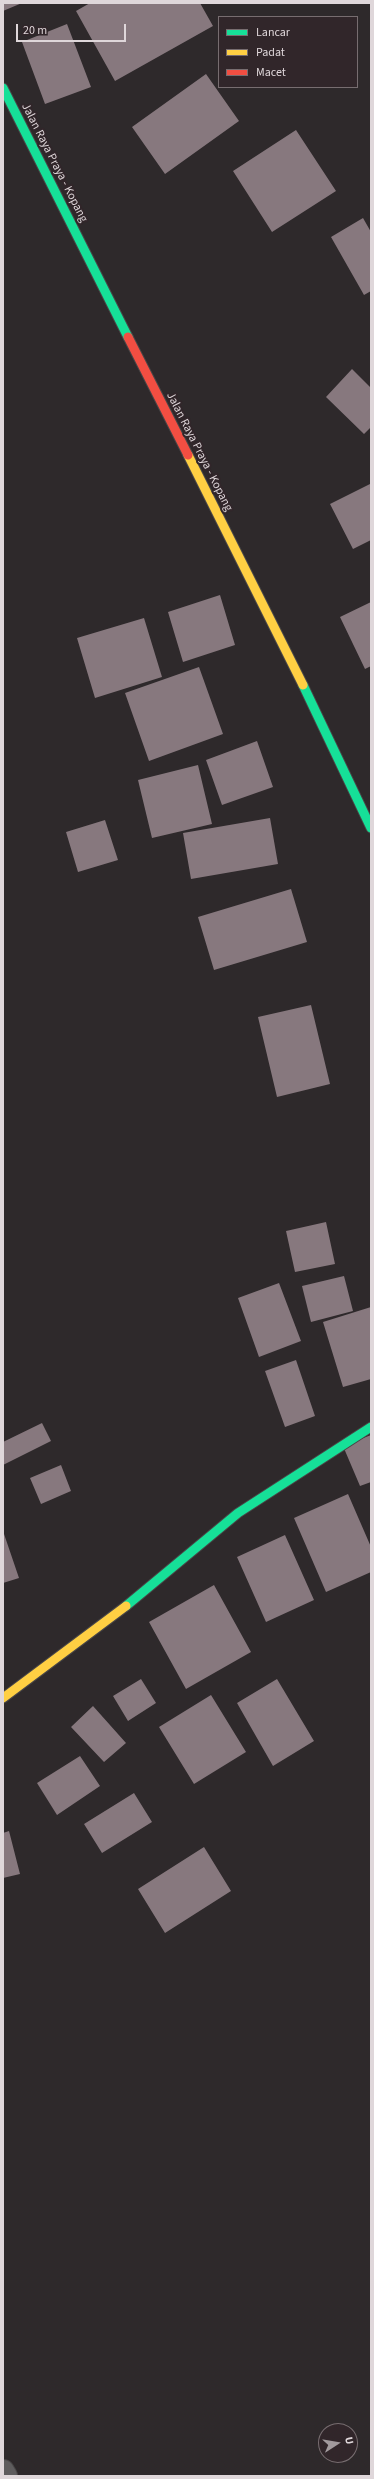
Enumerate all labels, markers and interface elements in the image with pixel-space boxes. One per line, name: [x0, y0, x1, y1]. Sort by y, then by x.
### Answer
scale bar: [18, 16, 128, 42]
legend: [218, 16, 358, 88]
text: 20 m: [23, 22, 47, 39]
text: Lancar: [256, 24, 290, 41]
text: Padat: [256, 44, 285, 61]
text: Macet: [256, 64, 286, 81]
street label: Jalan Raya Praya - Kopang: [18, 101, 90, 225]
street label: Jalan Raya Praya - Kopang: [163, 390, 235, 514]
north arrow: [318, 2423, 358, 2463]
text: U: [341, 2435, 357, 2446]

